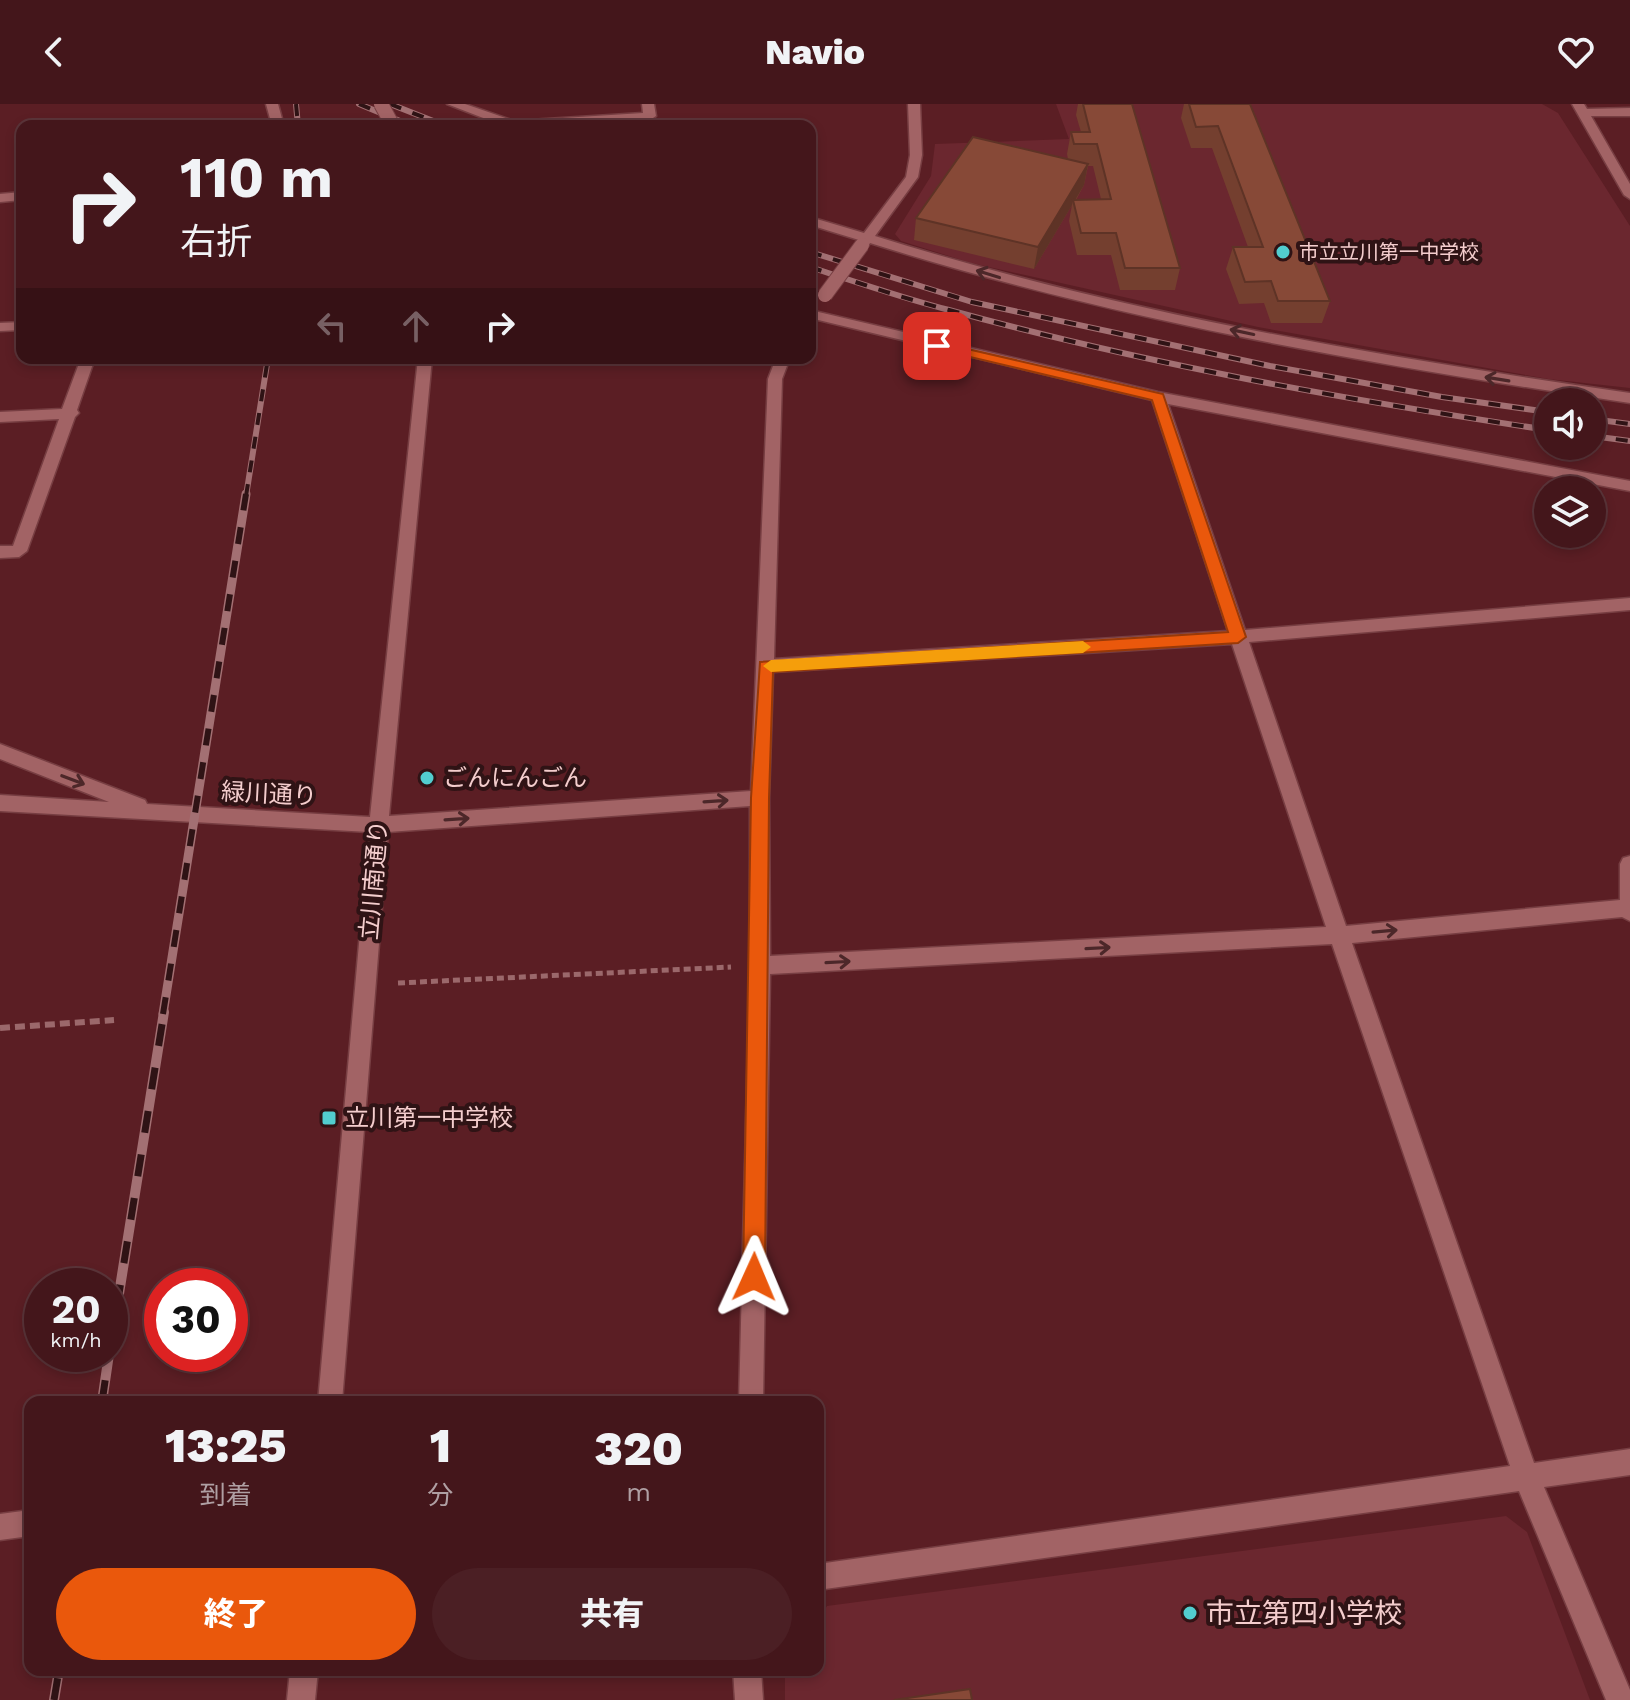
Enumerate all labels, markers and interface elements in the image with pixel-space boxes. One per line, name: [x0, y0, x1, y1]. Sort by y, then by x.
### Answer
icon: back: [32, 30, 76, 74]
icon: heart: [1554, 30, 1598, 74]
text: Navio: [765, 31, 865, 73]
text: 110 m: [180, 145, 333, 211]
icon: right: [48, 152, 152, 256]
text: 右折: [180, 221, 252, 263]
place label: 市立立川第一中学校: [1299, 240, 1479, 264]
marker: 市立立川第一中学校: [1274, 243, 1292, 261]
one-way arrow: [976, 266, 1002, 281]
icon: left: [310, 304, 354, 348]
icon: ahead: [394, 304, 438, 348]
icon: right: [478, 304, 522, 348]
pin: [903, 312, 971, 380]
icon: arrive: [915, 324, 959, 368]
one-way arrow: [1229, 324, 1255, 339]
one-way arrow: [1485, 371, 1511, 386]
map controls: [1534, 388, 1606, 548]
button: sound: [1534, 388, 1606, 460]
button: layers: [1534, 476, 1606, 548]
place label: ごんにんごん: [443, 764, 587, 792]
marker: ごんにんごん: [418, 769, 436, 787]
one-way arrow: [60, 774, 85, 788]
street label: 緑川通り: [220, 778, 318, 810]
one-way arrow: [702, 793, 729, 808]
one-way arrow: [443, 811, 470, 826]
street label: 立川南通り: [355, 819, 393, 941]
one-way arrow: [1371, 923, 1398, 938]
one-way arrow: [1084, 940, 1111, 955]
one-way arrow: [824, 954, 851, 969]
place label: 立川第一中学校: [345, 1104, 513, 1132]
marker: 立川第一中学校: [320, 1109, 338, 1127]
position arrow: [712, 1235, 796, 1319]
speed limit sign: 30: [144, 1268, 248, 1372]
text: 20: [51, 1286, 101, 1333]
text: km/h: [50, 1328, 102, 1352]
text: 13:25: [165, 1417, 286, 1474]
text: 1: [430, 1417, 451, 1474]
text: 320: [594, 1420, 683, 1477]
text: m: [626, 1477, 651, 1507]
text: 到着: [200, 1480, 252, 1510]
text: 分: [427, 1480, 453, 1510]
button: 終了: [56, 1568, 416, 1660]
button: 共有: [432, 1568, 792, 1660]
place label: 市立第四小学校: [1206, 1597, 1402, 1630]
marker: 市立第四小学校: [1181, 1604, 1199, 1622]

